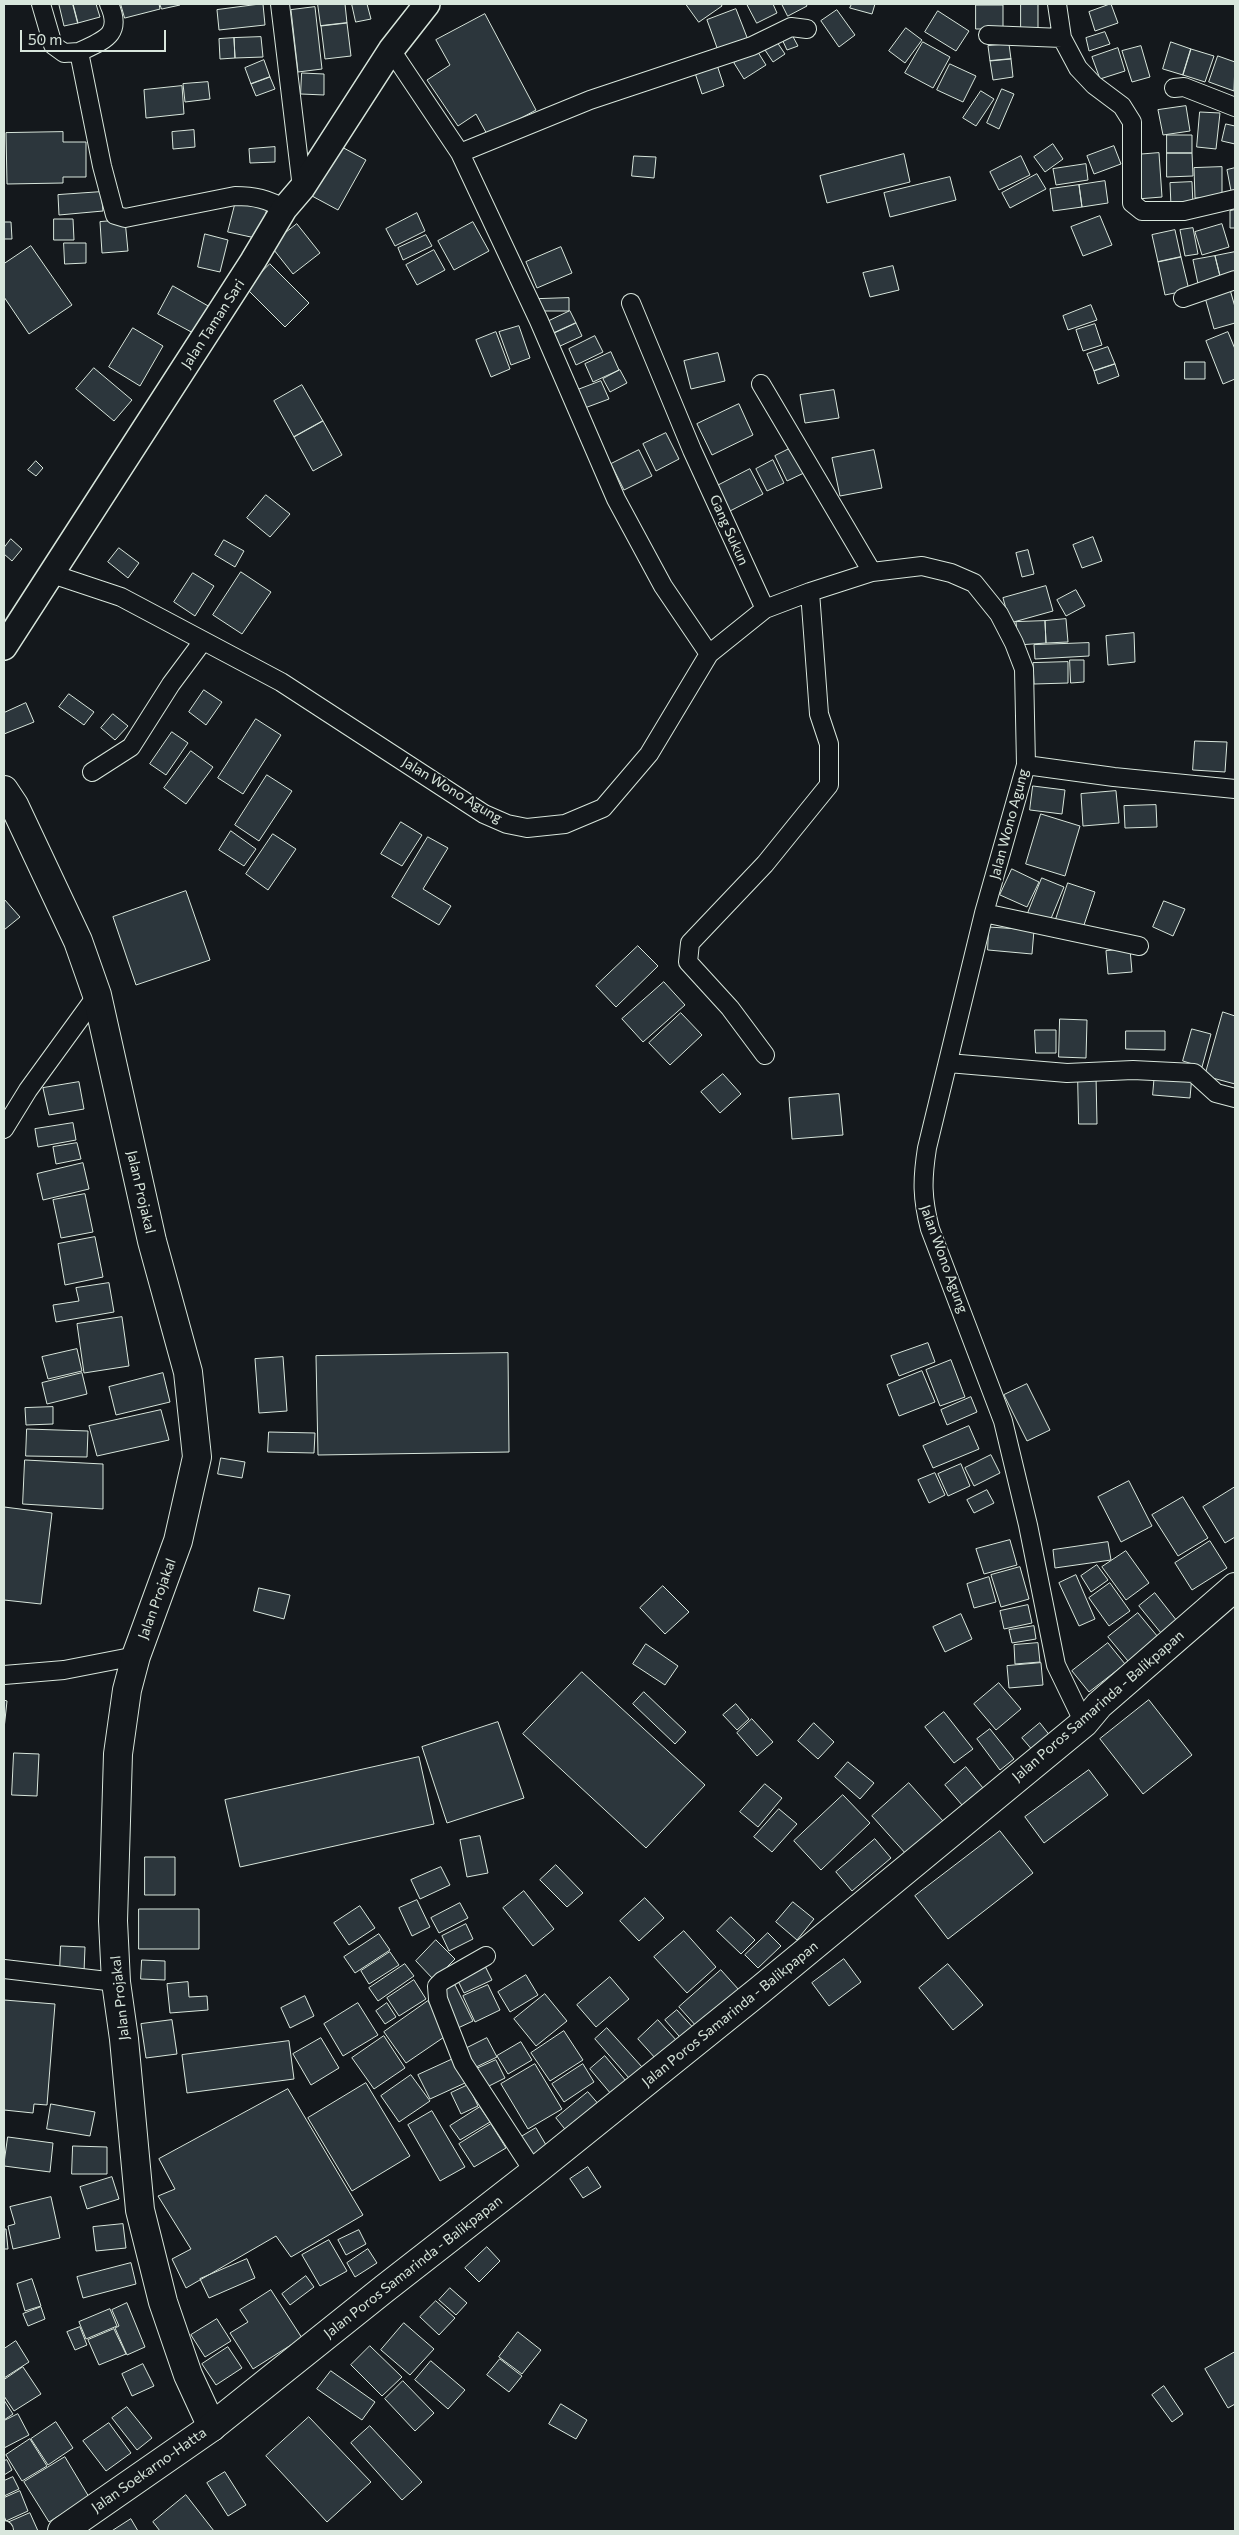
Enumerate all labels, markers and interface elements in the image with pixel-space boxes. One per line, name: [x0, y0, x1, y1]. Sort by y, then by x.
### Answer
scale bar: [22, 20, 169, 52]
text: 50 m: [28, 30, 62, 48]
street label: Jalan Taman Sari: [178, 276, 248, 372]
street label: Gang Sukun: [706, 492, 752, 568]
street label: Jalan Wono Agung: [399, 753, 505, 827]
street label: Jalan Wono Agung: [986, 767, 1032, 881]
street label: Jalan Projakal: [123, 1149, 159, 1235]
street label: Jalan Wono Agung: [917, 1203, 971, 1315]
street label: Jalan Projakal: [135, 1556, 179, 1642]
street label: Jalan Poros Samarinda - Balikpapan: [1009, 1627, 1187, 1785]
street label: Jalan Poros Samarinda - Balikpapan: [639, 1938, 821, 2090]
street label: Jalan Projakal: [107, 1955, 133, 2041]
street label: Jalan Poros Samarinda - Balikpapan: [320, 2192, 506, 2342]
street label: Jalan Soekarno-Hatta: [88, 2424, 210, 2516]

